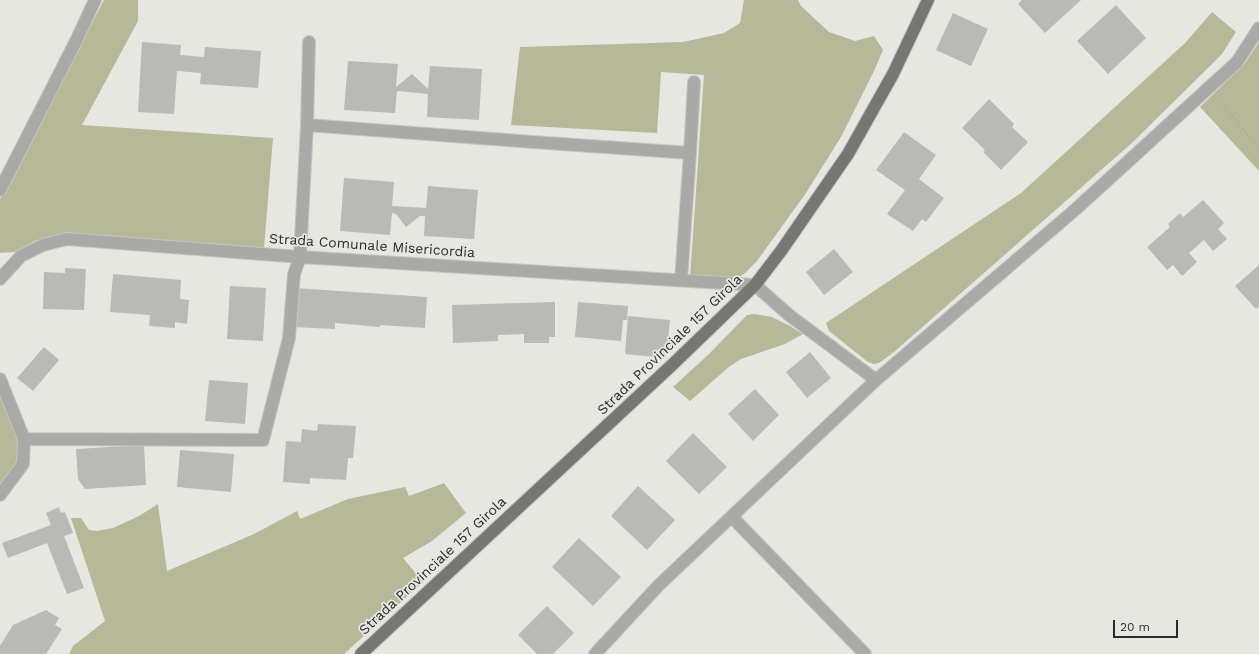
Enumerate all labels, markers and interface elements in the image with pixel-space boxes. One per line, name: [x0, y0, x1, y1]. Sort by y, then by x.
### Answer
street label: Strada Comunale Misericordia: [269, 230, 475, 262]
street label: Strada Provinciale 157 Girola: [594, 271, 746, 419]
street label: Strada Provinciale 157 Girola: [356, 493, 510, 639]
scale bar: [1115, 612, 1180, 638]
text: 20 m: [1120, 620, 1150, 634]

